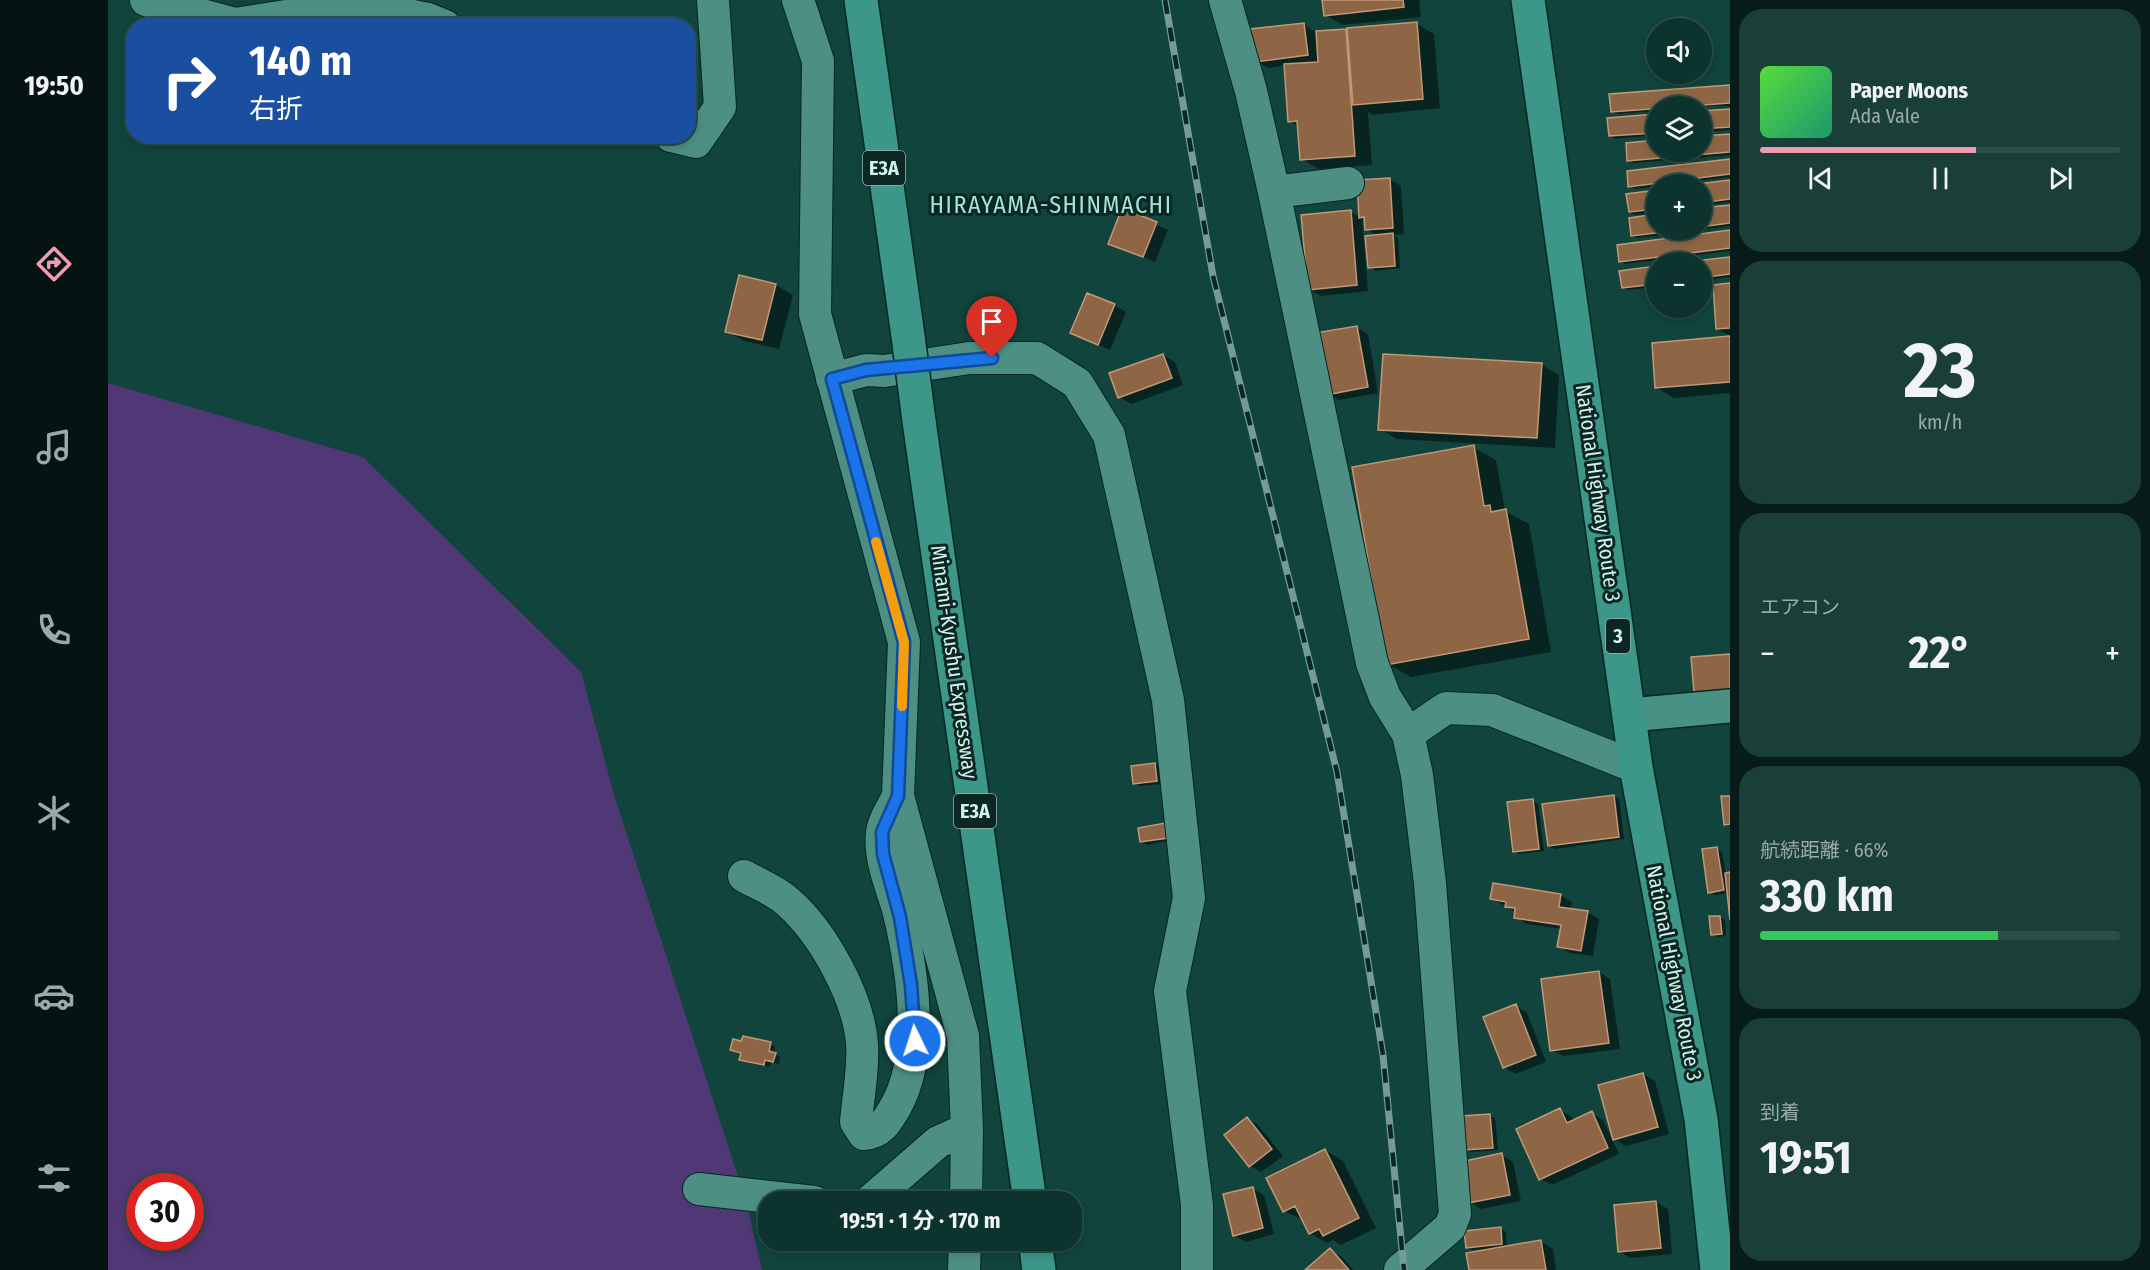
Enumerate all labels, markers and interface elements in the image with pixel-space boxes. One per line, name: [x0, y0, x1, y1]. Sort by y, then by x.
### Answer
map controls: [1646, 18, 1712, 318]
button: sound: [1646, 18, 1712, 84]
text: 140 m: [249, 36, 352, 86]
icon: right: [150, 42, 228, 120]
text: 19:50: [24, 70, 84, 102]
text: Paper Moons: [1850, 77, 1968, 104]
text: 右折: [249, 93, 303, 125]
button: layers: [1646, 96, 1712, 162]
text: Ada Vale: [1850, 104, 1920, 128]
road number: E3A: [863, 151, 905, 185]
icon: previous: [1804, 162, 1837, 195]
icon: pause: [1924, 162, 1957, 195]
icon: next: [2044, 162, 2077, 195]
button: +: [1646, 174, 1712, 240]
district label: HIRAYAMA-SHINMACHI: [930, 191, 1172, 219]
icon: directions: [33, 243, 75, 285]
button: −: [1646, 252, 1712, 318]
pin: [966, 296, 1017, 358]
icon: arrive: [975, 305, 1008, 338]
text: 23: [1903, 324, 1977, 418]
street label: National Highway Route 3: [1570, 383, 1626, 603]
text: km/h: [1918, 410, 1962, 434]
icon: music: [33, 426, 75, 468]
street label: Minami-Kyushu Expressway: [925, 543, 983, 781]
text: エアコン: [1760, 595, 1840, 619]
icon: phone: [33, 609, 75, 651]
road number: 3: [1606, 619, 1630, 653]
text: 22°: [1909, 626, 1971, 680]
text: −: [1760, 634, 1775, 674]
text: +: [2105, 634, 2120, 674]
icon: climate: [33, 792, 75, 834]
road number: E3A: [954, 794, 996, 828]
text: 航続距離 · 66%: [1760, 838, 1888, 862]
street label: National Highway Route 3: [1640, 863, 1708, 1083]
text: 330 km: [1760, 869, 1894, 923]
icon: car: [33, 975, 75, 1017]
position arrow: [883, 1009, 947, 1073]
text: 到着: [1760, 1100, 1800, 1124]
text: 19:51: [1760, 1131, 1852, 1185]
icon: filters: [33, 1157, 75, 1199]
speed limit sign: 30: [126, 1173, 204, 1251]
text: 19:51 · 1 分 · 170 m: [840, 1207, 1000, 1234]

